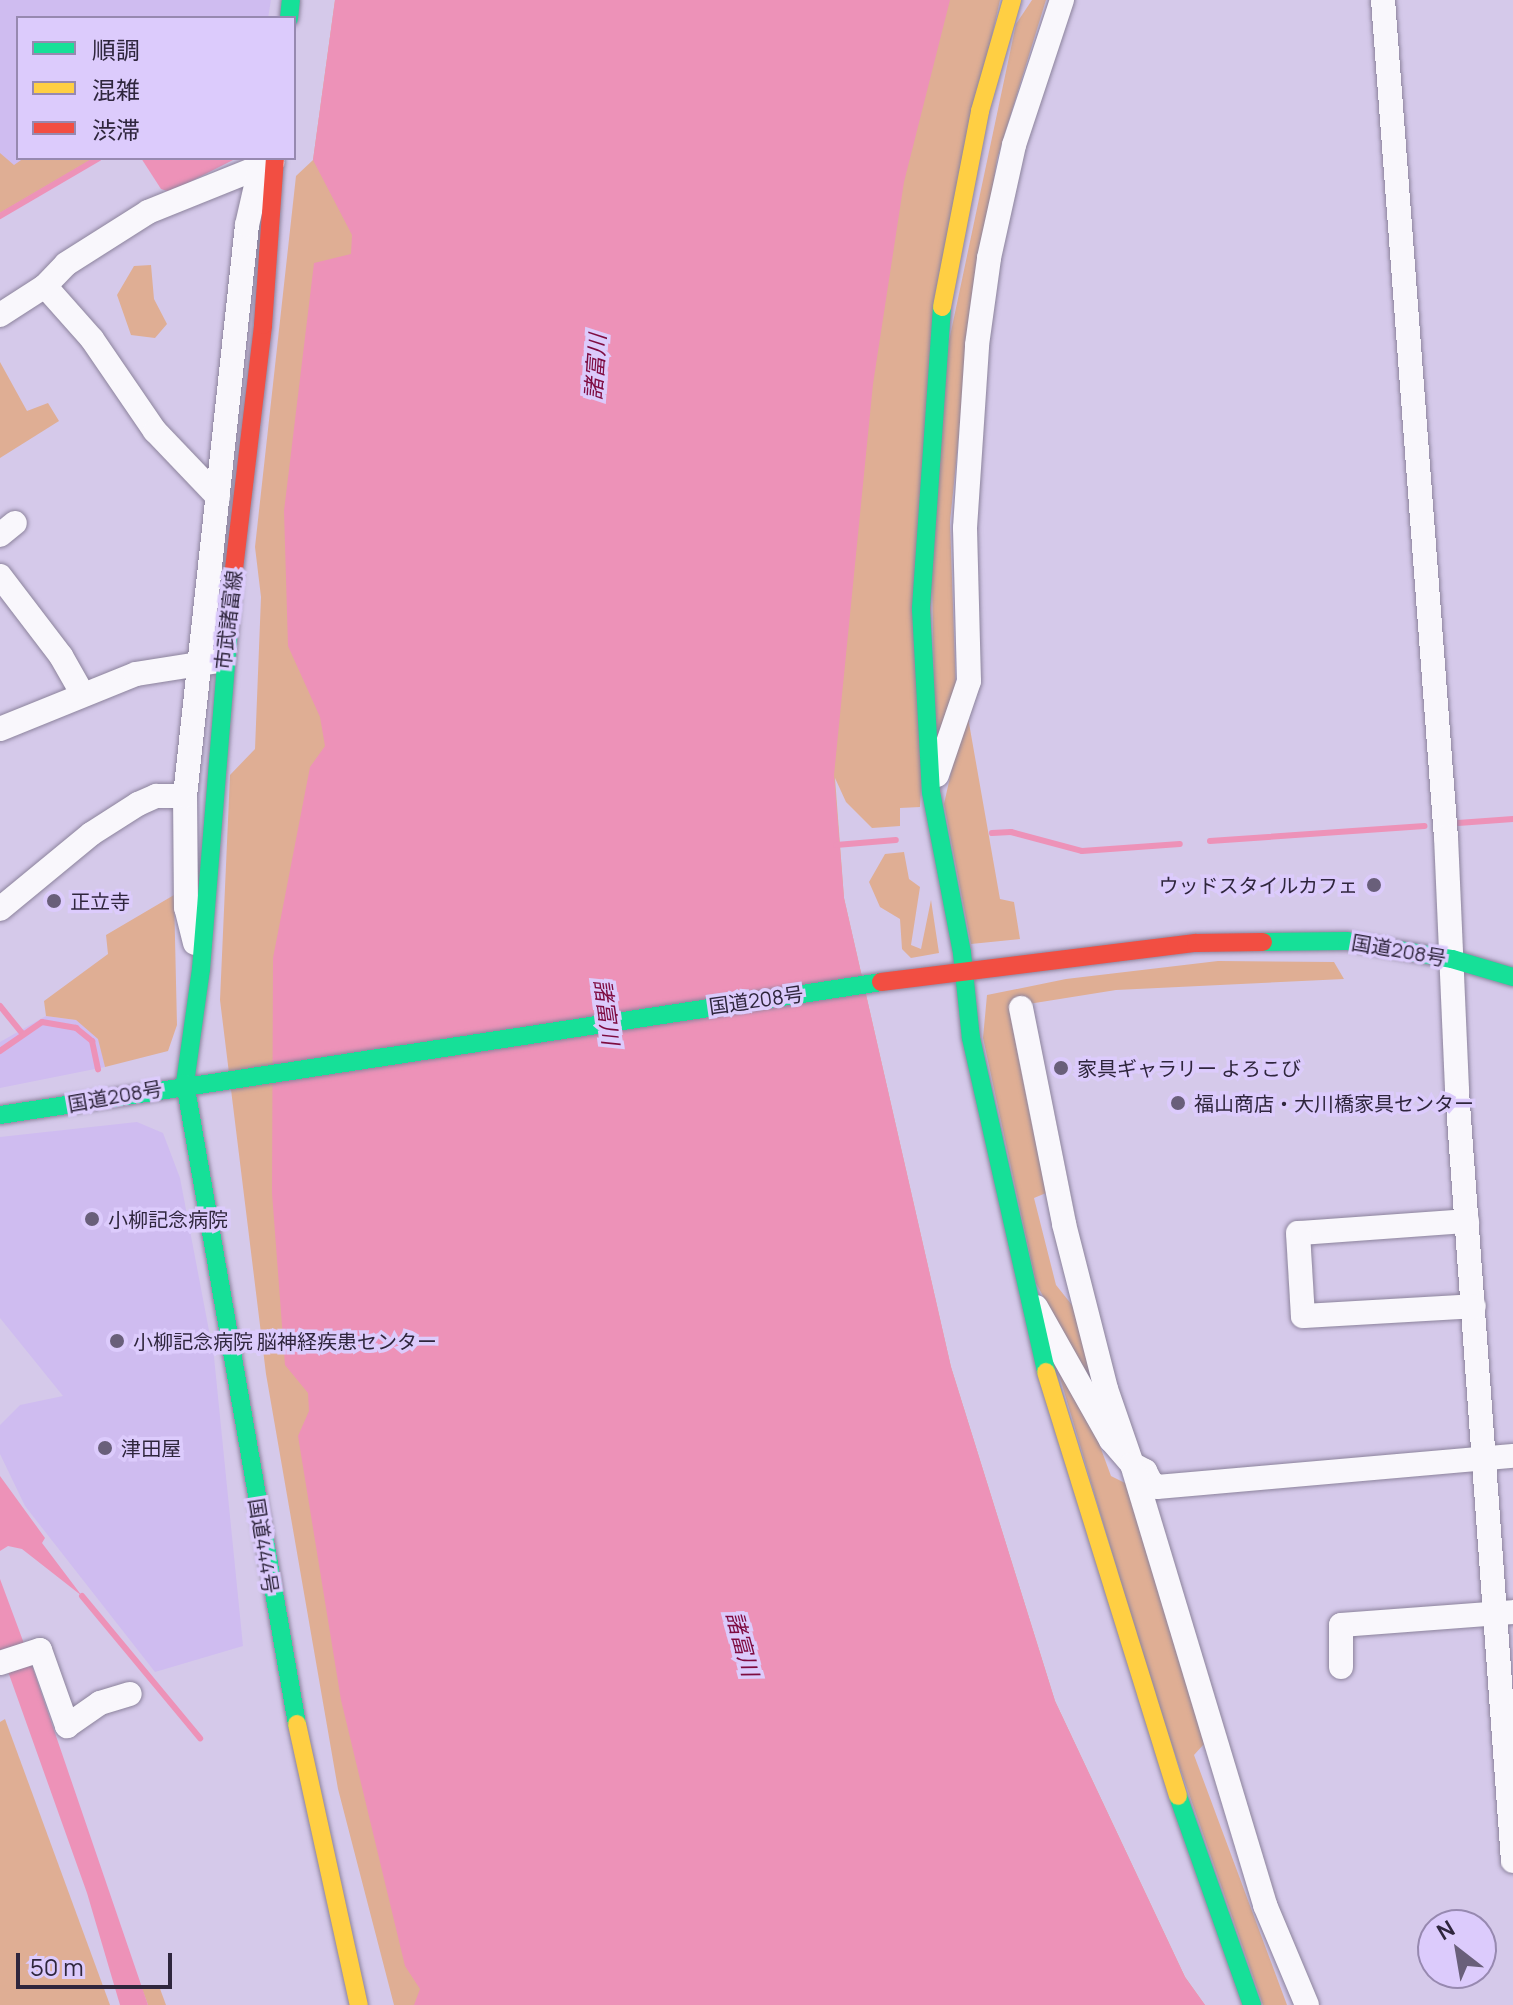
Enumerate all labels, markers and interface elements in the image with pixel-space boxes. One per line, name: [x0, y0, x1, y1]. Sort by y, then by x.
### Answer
legend: [16, 16, 296, 160]
text: 順調: [92, 33, 140, 66]
text: 混雑: [92, 73, 140, 106]
text: 渋滞: [92, 113, 140, 146]
water label: 諸富川: [581, 333, 611, 401]
street label: 市武諸富線: [210, 569, 246, 671]
place label: ウッドスタイルカフェ: [1158, 873, 1358, 897]
marker: ウッドスタイルカフェ: [1365, 876, 1383, 894]
place label: 正立寺: [70, 889, 130, 913]
marker: 正立寺: [45, 892, 63, 910]
street label: 国道208号: [1350, 930, 1448, 970]
water label: 諸富川: [588, 977, 624, 1047]
street label: 国道208号: [707, 981, 805, 1019]
place label: 家具ギャラリー よろこび: [1077, 1056, 1301, 1080]
marker: 家具ギャラリー よろこび: [1052, 1059, 1070, 1077]
street label: 国道208号: [66, 1076, 164, 1116]
place label: 福山商店・大川橋家具センター: [1194, 1091, 1474, 1115]
marker: 福山商店・大川橋家具センター: [1169, 1094, 1187, 1112]
place label: 小柳記念病院: [108, 1207, 228, 1231]
marker: 小柳記念病院: [83, 1210, 101, 1228]
place label: 小柳記念病院 脳神経疾患センター: [133, 1329, 437, 1353]
marker: 小柳記念病院 脳神経疾患センター: [108, 1332, 126, 1350]
place label: 津田屋: [121, 1436, 181, 1460]
marker: 津田屋: [96, 1439, 114, 1457]
street label: 国道444号: [245, 1497, 283, 1595]
water label: 諸富川: [721, 1609, 763, 1679]
north arrow: [1417, 1909, 1497, 1989]
text: N: [1431, 1913, 1460, 1947]
scale bar: [20, 1937, 176, 1987]
text: 50 m: [30, 1950, 84, 1983]

